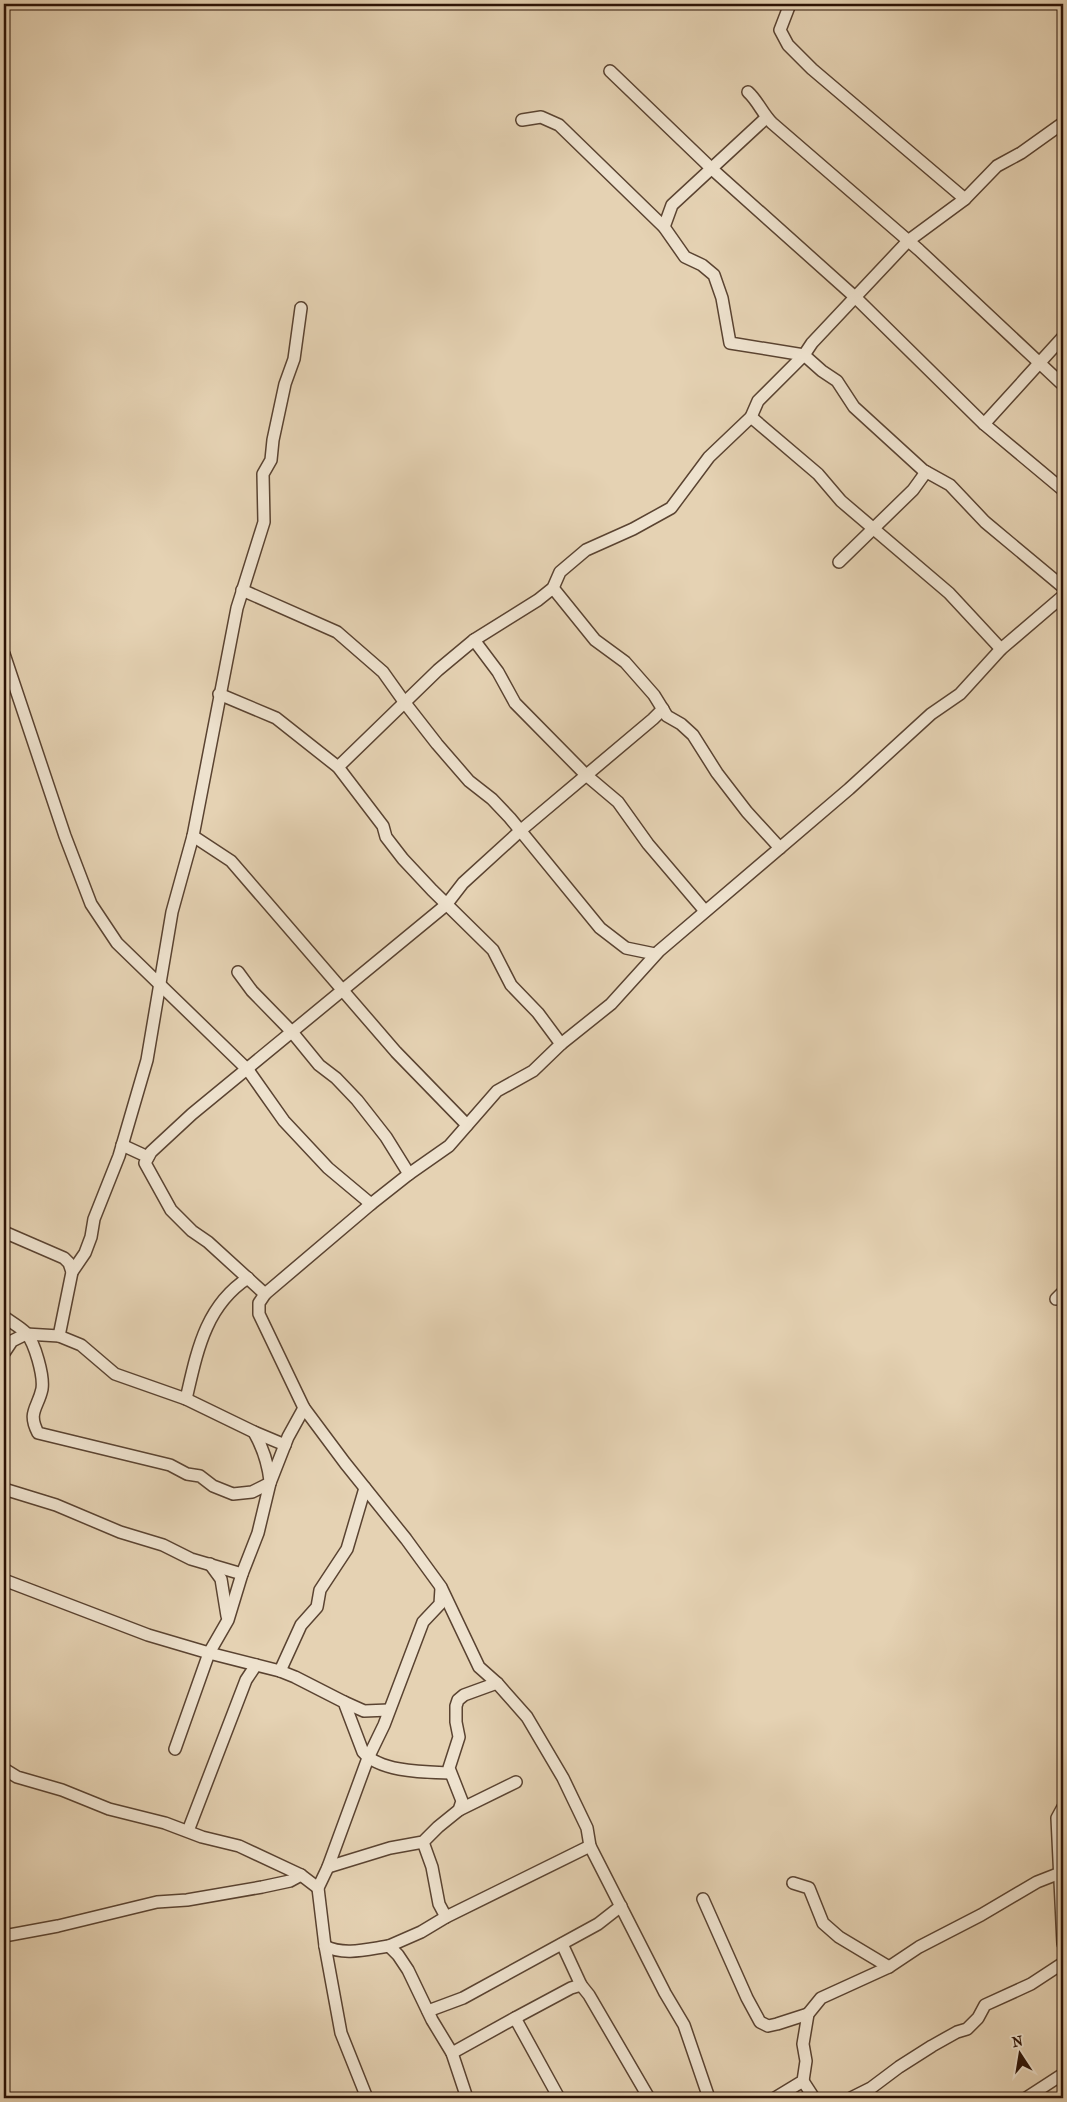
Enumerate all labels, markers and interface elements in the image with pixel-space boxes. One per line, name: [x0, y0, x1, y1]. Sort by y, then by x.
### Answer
north arrow: [994, 2030, 1044, 2080]
text: N: [1010, 2032, 1025, 2051]

